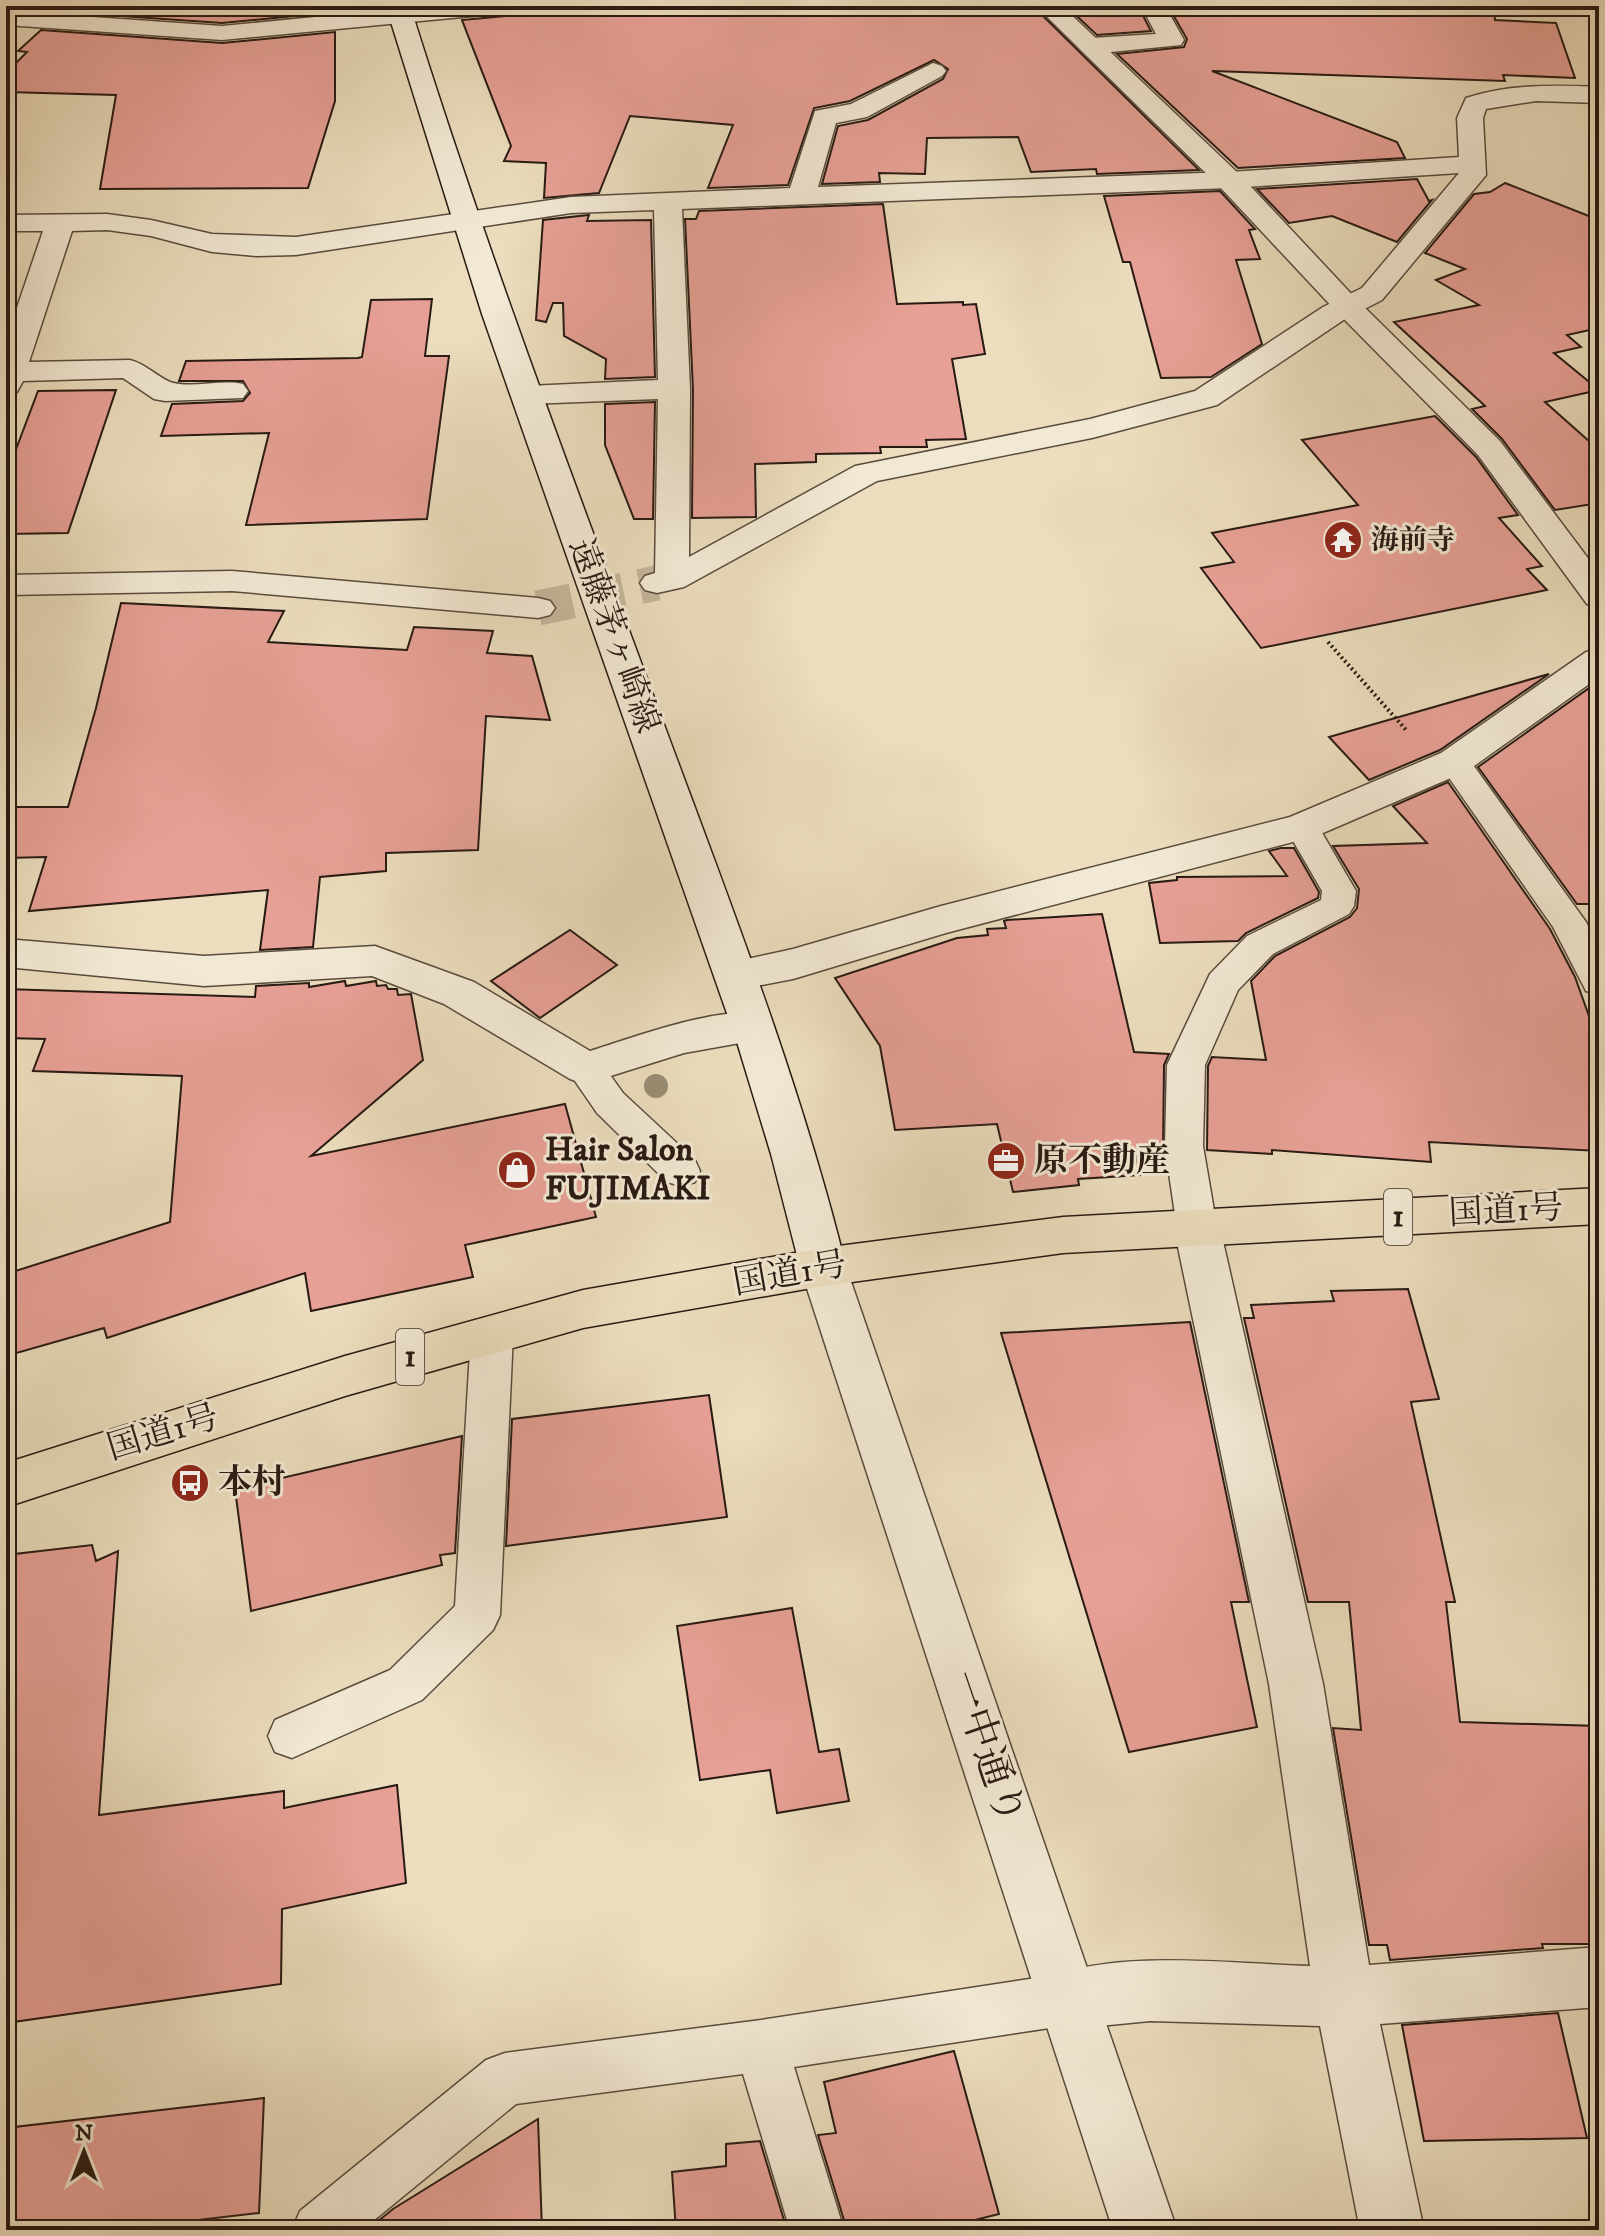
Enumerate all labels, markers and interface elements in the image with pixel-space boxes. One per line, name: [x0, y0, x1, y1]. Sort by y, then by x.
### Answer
temple icon: 海前寺: [1322, 519, 1364, 561]
place label: 海前寺: [1371, 523, 1455, 558]
street label: 遠藤茅ヶ崎線: [559, 533, 669, 739]
place label: Hair Salon FUJIMAKI: [545, 1129, 710, 1210]
office icon: 原不動産: [985, 1140, 1027, 1182]
place label: 原不動産: [1034, 1140, 1170, 1182]
shop icon: Hair Salon FUJIMAKI: [496, 1149, 538, 1191]
street label: 国道1号: [1448, 1187, 1564, 1235]
road number: 1: [1384, 1189, 1412, 1245]
street label: 国道1号: [730, 1243, 850, 1305]
road number: 1: [396, 1329, 424, 1385]
street label: 国道1号: [102, 1396, 224, 1470]
bus stop icon: 本村: [169, 1462, 211, 1504]
place label: 本村: [218, 1462, 286, 1504]
street label: 一中通り: [935, 1664, 1035, 1832]
north arrow: [44, 2112, 124, 2192]
text: N: [75, 2120, 93, 2147]

